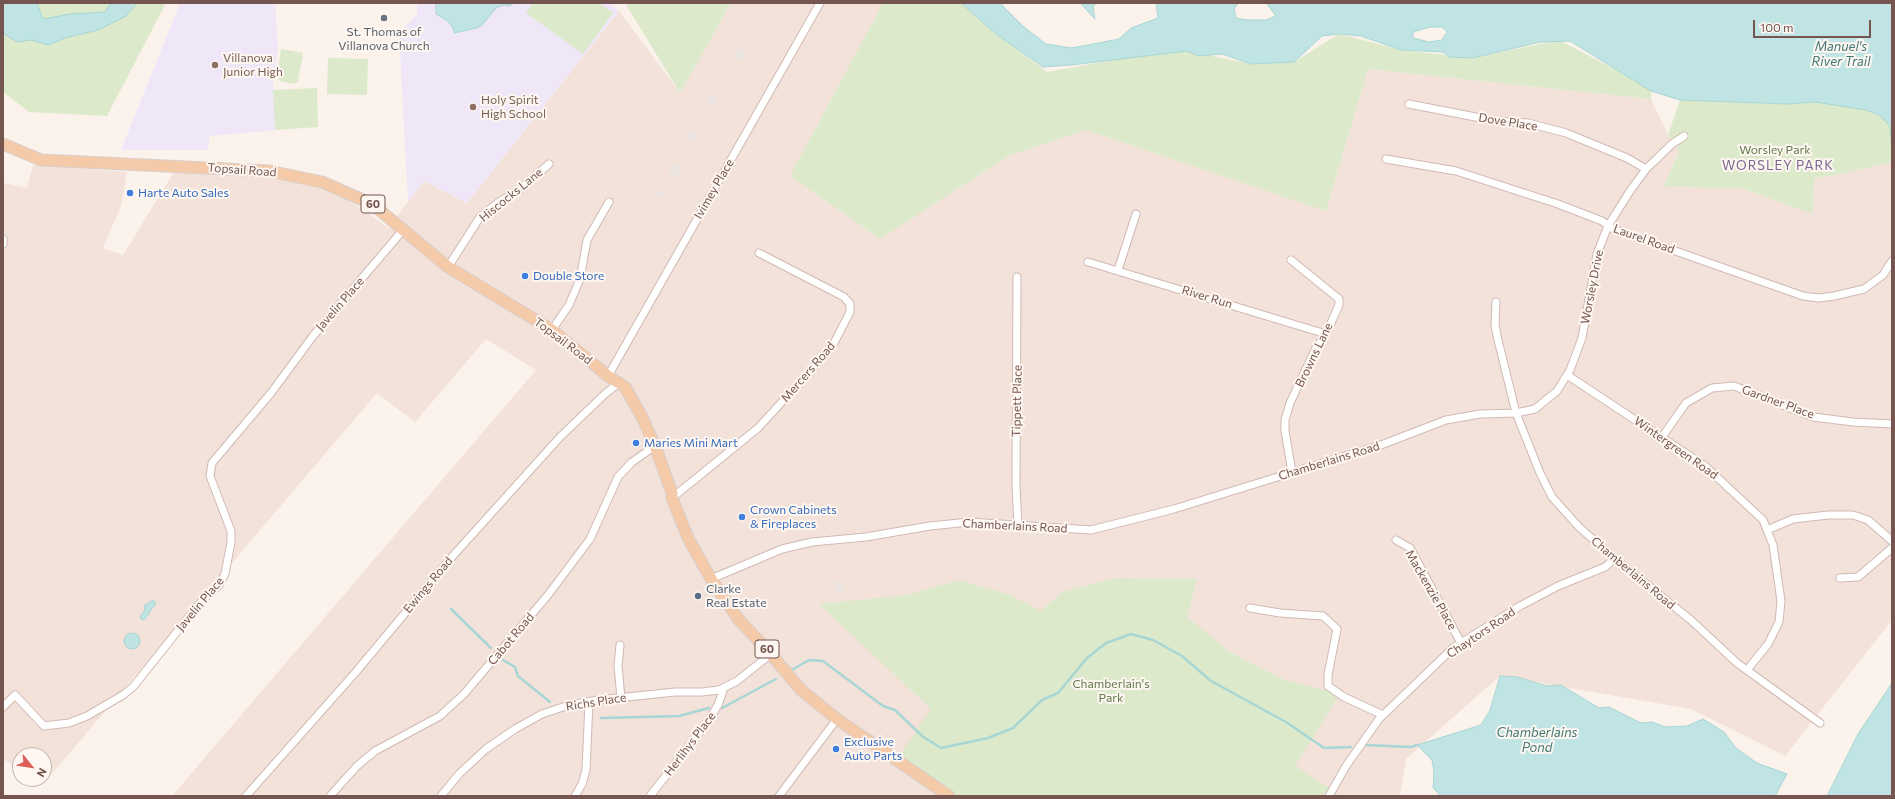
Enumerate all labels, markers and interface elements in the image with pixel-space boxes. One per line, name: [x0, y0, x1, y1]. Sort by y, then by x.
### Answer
scale bar: [1755, 12, 1873, 38]
marker: St. Thomas of Villanova Church: [379, 13, 389, 23]
text: 100 m: [1760, 20, 1794, 34]
place label: St. Thomas of Villanova Church: [338, 25, 430, 53]
water label: Manuel's River Trail: [1812, 39, 1870, 70]
place label: Villanova Junior High: [223, 51, 283, 79]
marker: Villanova Junior High: [210, 60, 220, 70]
place label: Holy Spirit High School: [481, 93, 546, 121]
marker: Holy Spirit High School: [468, 102, 478, 112]
street label: Dove Place: [1477, 110, 1539, 134]
park label: Worsley Park: [1739, 143, 1811, 157]
street label: Ivimey Place: [691, 156, 737, 222]
district label: WORSLEY PARK: [1722, 158, 1834, 174]
street label: Topsail Road: [207, 160, 277, 180]
street label: Hiscocks Lane: [476, 165, 546, 225]
place label: Harte Auto Sales: [138, 186, 229, 200]
marker: Harte Auto Sales: [125, 188, 135, 198]
road number: 60: [361, 195, 385, 213]
street label: Laurel Road: [1611, 221, 1677, 257]
street label: Worsley Drive: [1578, 249, 1606, 325]
place label: Double Store: [533, 269, 604, 283]
marker: Double Store: [520, 271, 530, 281]
street label: Javelin Place: [313, 274, 367, 334]
street label: River Run: [1180, 283, 1234, 311]
street label: Topsail Road: [531, 314, 595, 368]
street label: Browns Lane: [1292, 320, 1336, 390]
street label: Mercers Road: [778, 339, 838, 405]
street label: Tippett Place: [1009, 365, 1025, 437]
street label: Gardner Place: [1740, 382, 1816, 422]
street label: Wintergreen Road: [1631, 414, 1721, 482]
place label: Maries Mini Mart: [644, 436, 738, 450]
marker: Maries Mini Mart: [631, 438, 641, 448]
street label: Chamberlains Road: [1277, 439, 1381, 483]
place label: Crown Cabinets & Fireplaces: [750, 503, 837, 531]
marker: Crown Cabinets & Fireplaces: [737, 512, 747, 522]
street label: Chamberlains Road: [962, 516, 1068, 536]
street label: Chamberlains Road: [1588, 534, 1678, 612]
street label: Mackenzie Place: [1402, 548, 1460, 632]
street label: Ewings Road: [400, 554, 456, 616]
street label: Javelin Place: [173, 574, 227, 634]
place label: Clarke Real Estate: [706, 582, 766, 610]
marker: Clarke Real Estate: [693, 591, 703, 601]
street label: Chaytors Road: [1444, 605, 1518, 661]
street label: Cabot Road: [485, 610, 537, 668]
road number: 60: [755, 640, 779, 658]
park label: Chamberlain's Park: [1072, 677, 1150, 705]
street label: Richs Place: [565, 690, 627, 714]
street label: Herlihys Place: [661, 709, 719, 779]
water label: Chamberlains Pond: [1496, 725, 1578, 756]
place label: Exclusive Auto Parts: [844, 735, 902, 763]
marker: Exclusive Auto Parts: [831, 744, 841, 754]
north arrow: [12, 747, 52, 787]
text: N: [34, 766, 50, 780]

